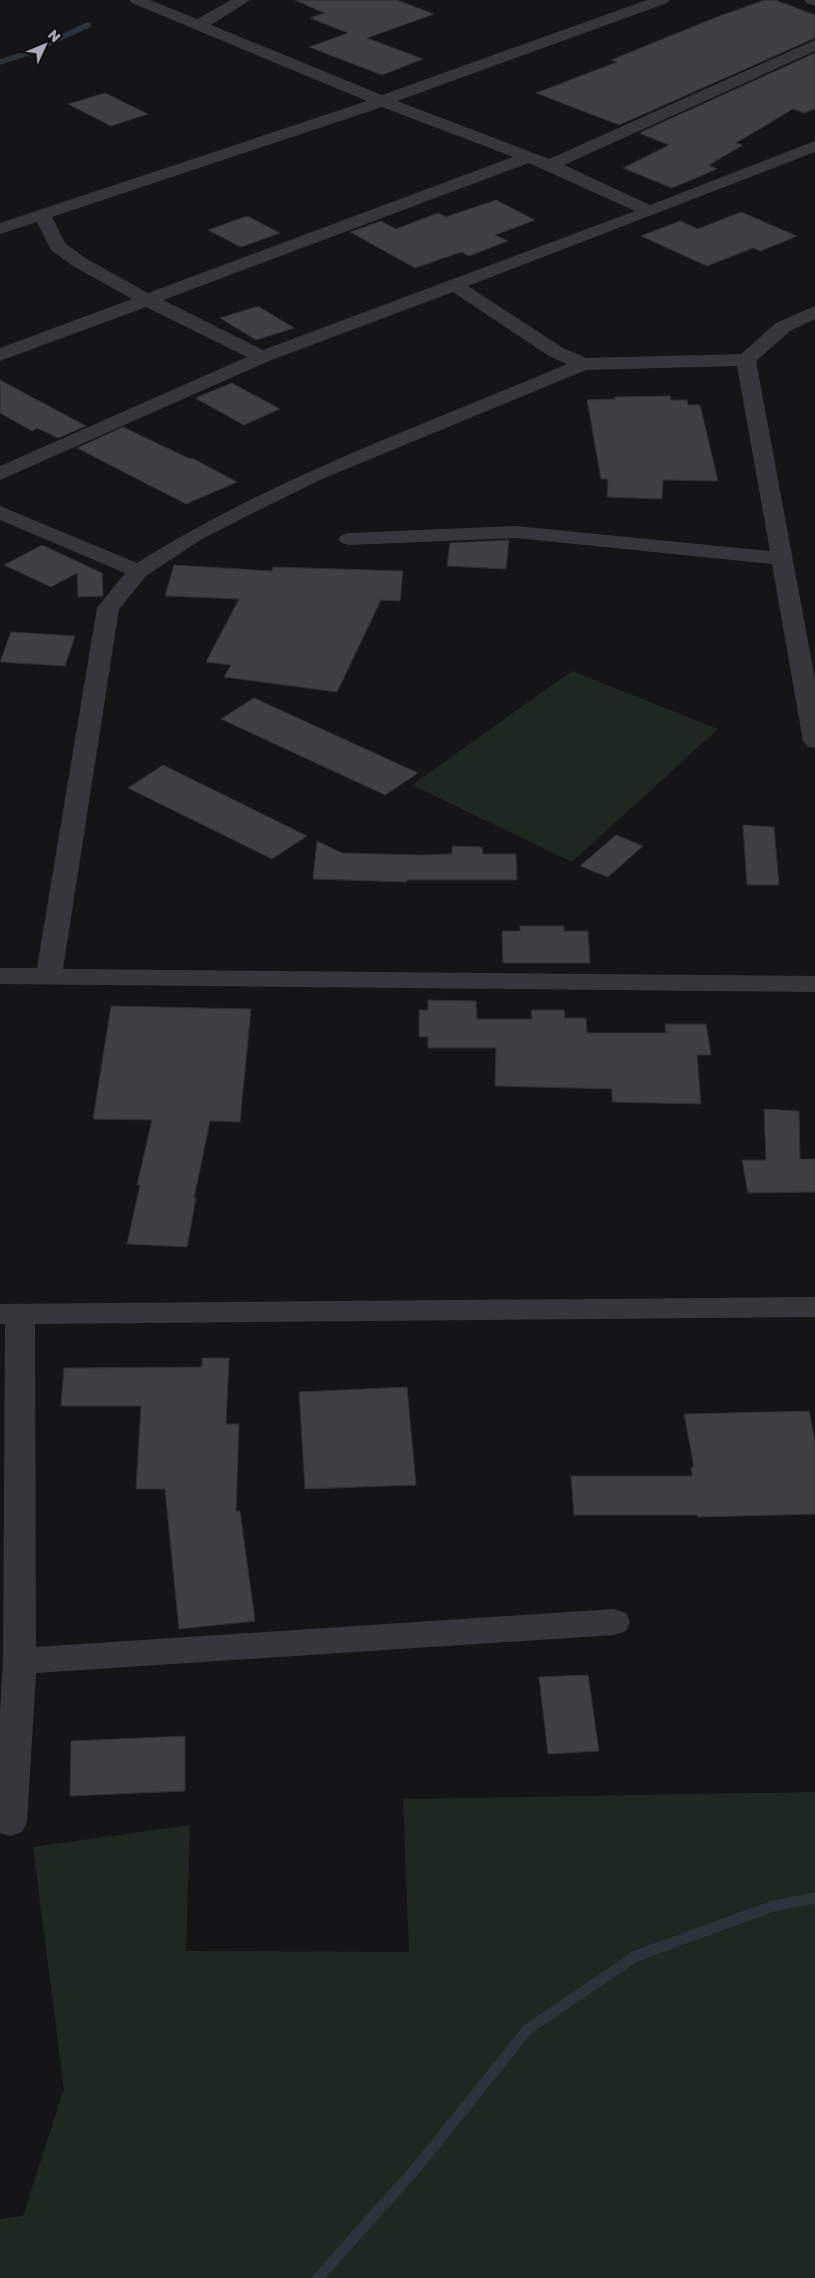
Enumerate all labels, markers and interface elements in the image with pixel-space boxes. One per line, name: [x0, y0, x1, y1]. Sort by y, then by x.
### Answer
north arrow: [20, 20, 70, 70]
text: N: [45, 26, 65, 45]

